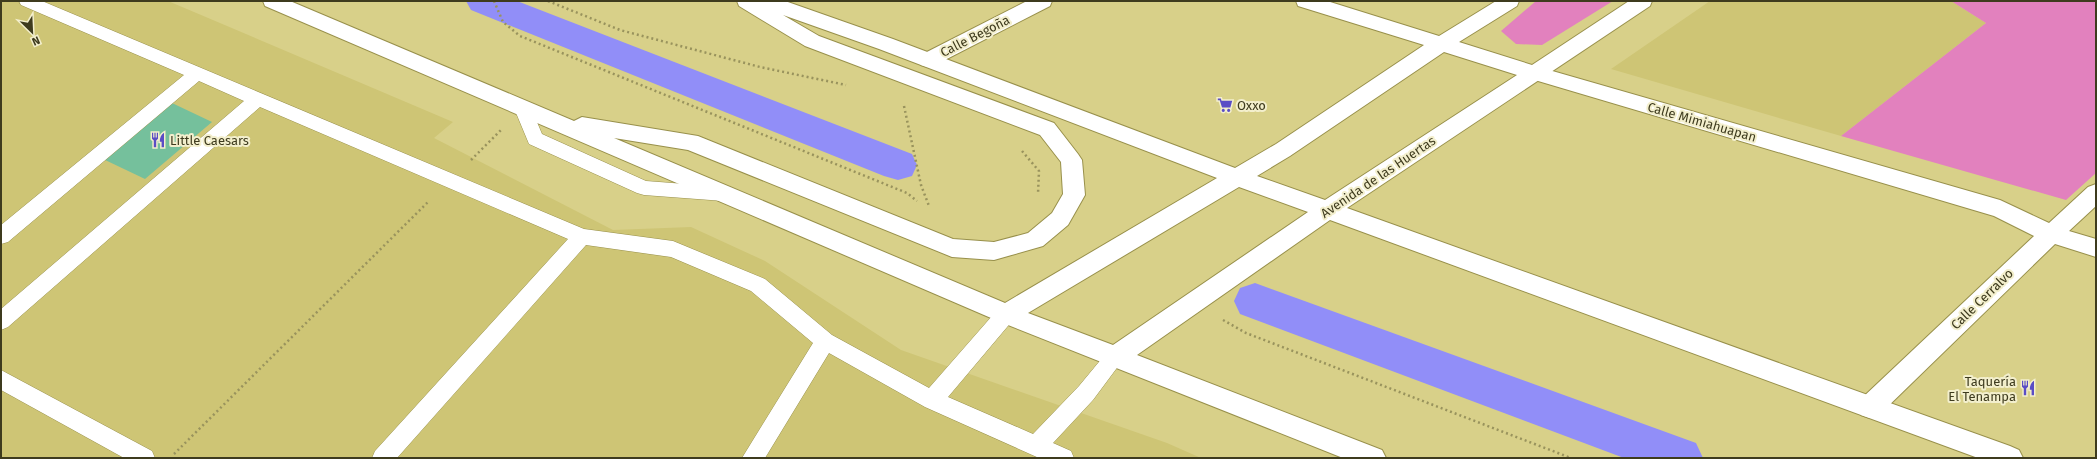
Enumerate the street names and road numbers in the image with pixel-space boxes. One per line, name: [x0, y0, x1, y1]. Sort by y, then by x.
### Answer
street label: Calle Begoña: [938, 12, 1012, 60]
street label: Calle Mimiahuapan: [1646, 99, 1758, 145]
street label: Avenida de las Huertas: [1318, 133, 1438, 221]
street label: Calle Cerralvo: [1948, 266, 2016, 332]

